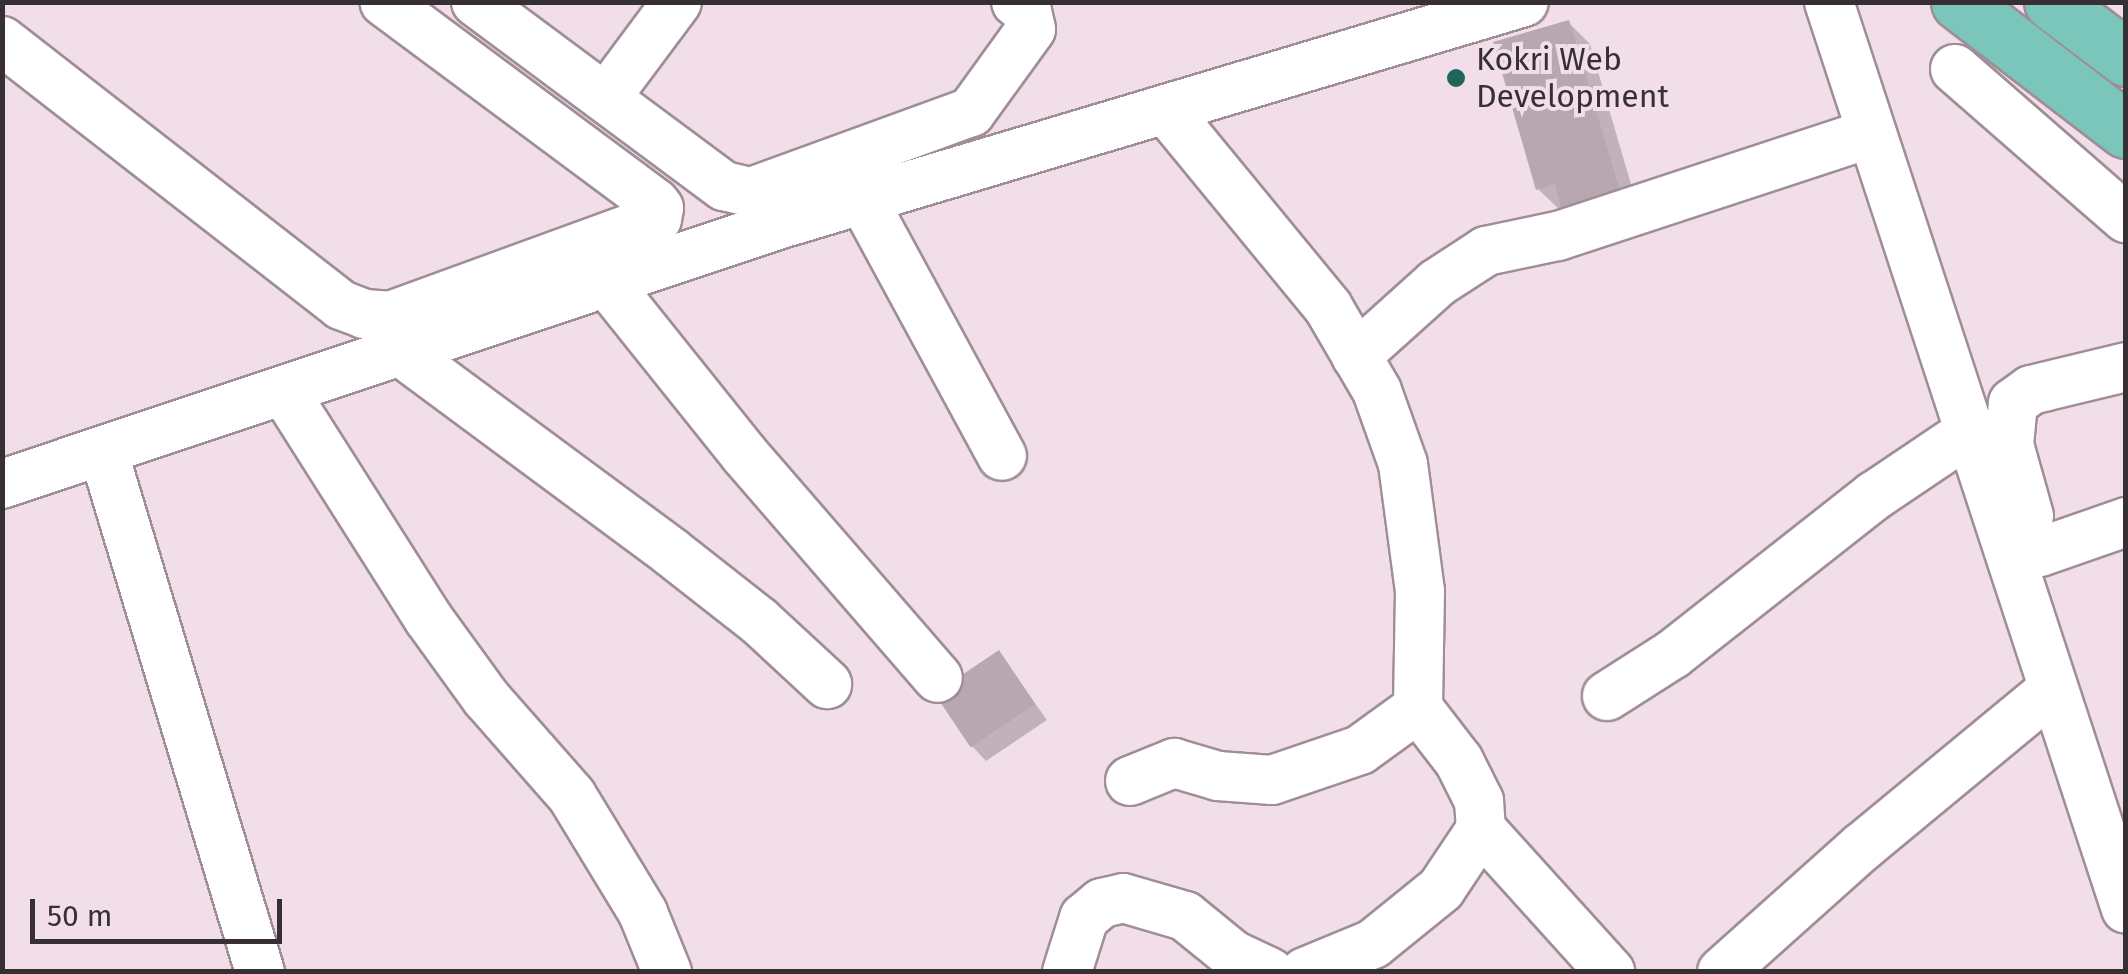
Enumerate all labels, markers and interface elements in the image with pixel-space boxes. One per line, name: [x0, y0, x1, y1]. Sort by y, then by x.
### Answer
place label: Kokri Web Development: [1476, 41, 1669, 116]
marker: Kokri Web Development: [1445, 67, 1467, 89]
scale bar: [35, 879, 288, 941]
text: 50 m: [47, 898, 112, 934]

